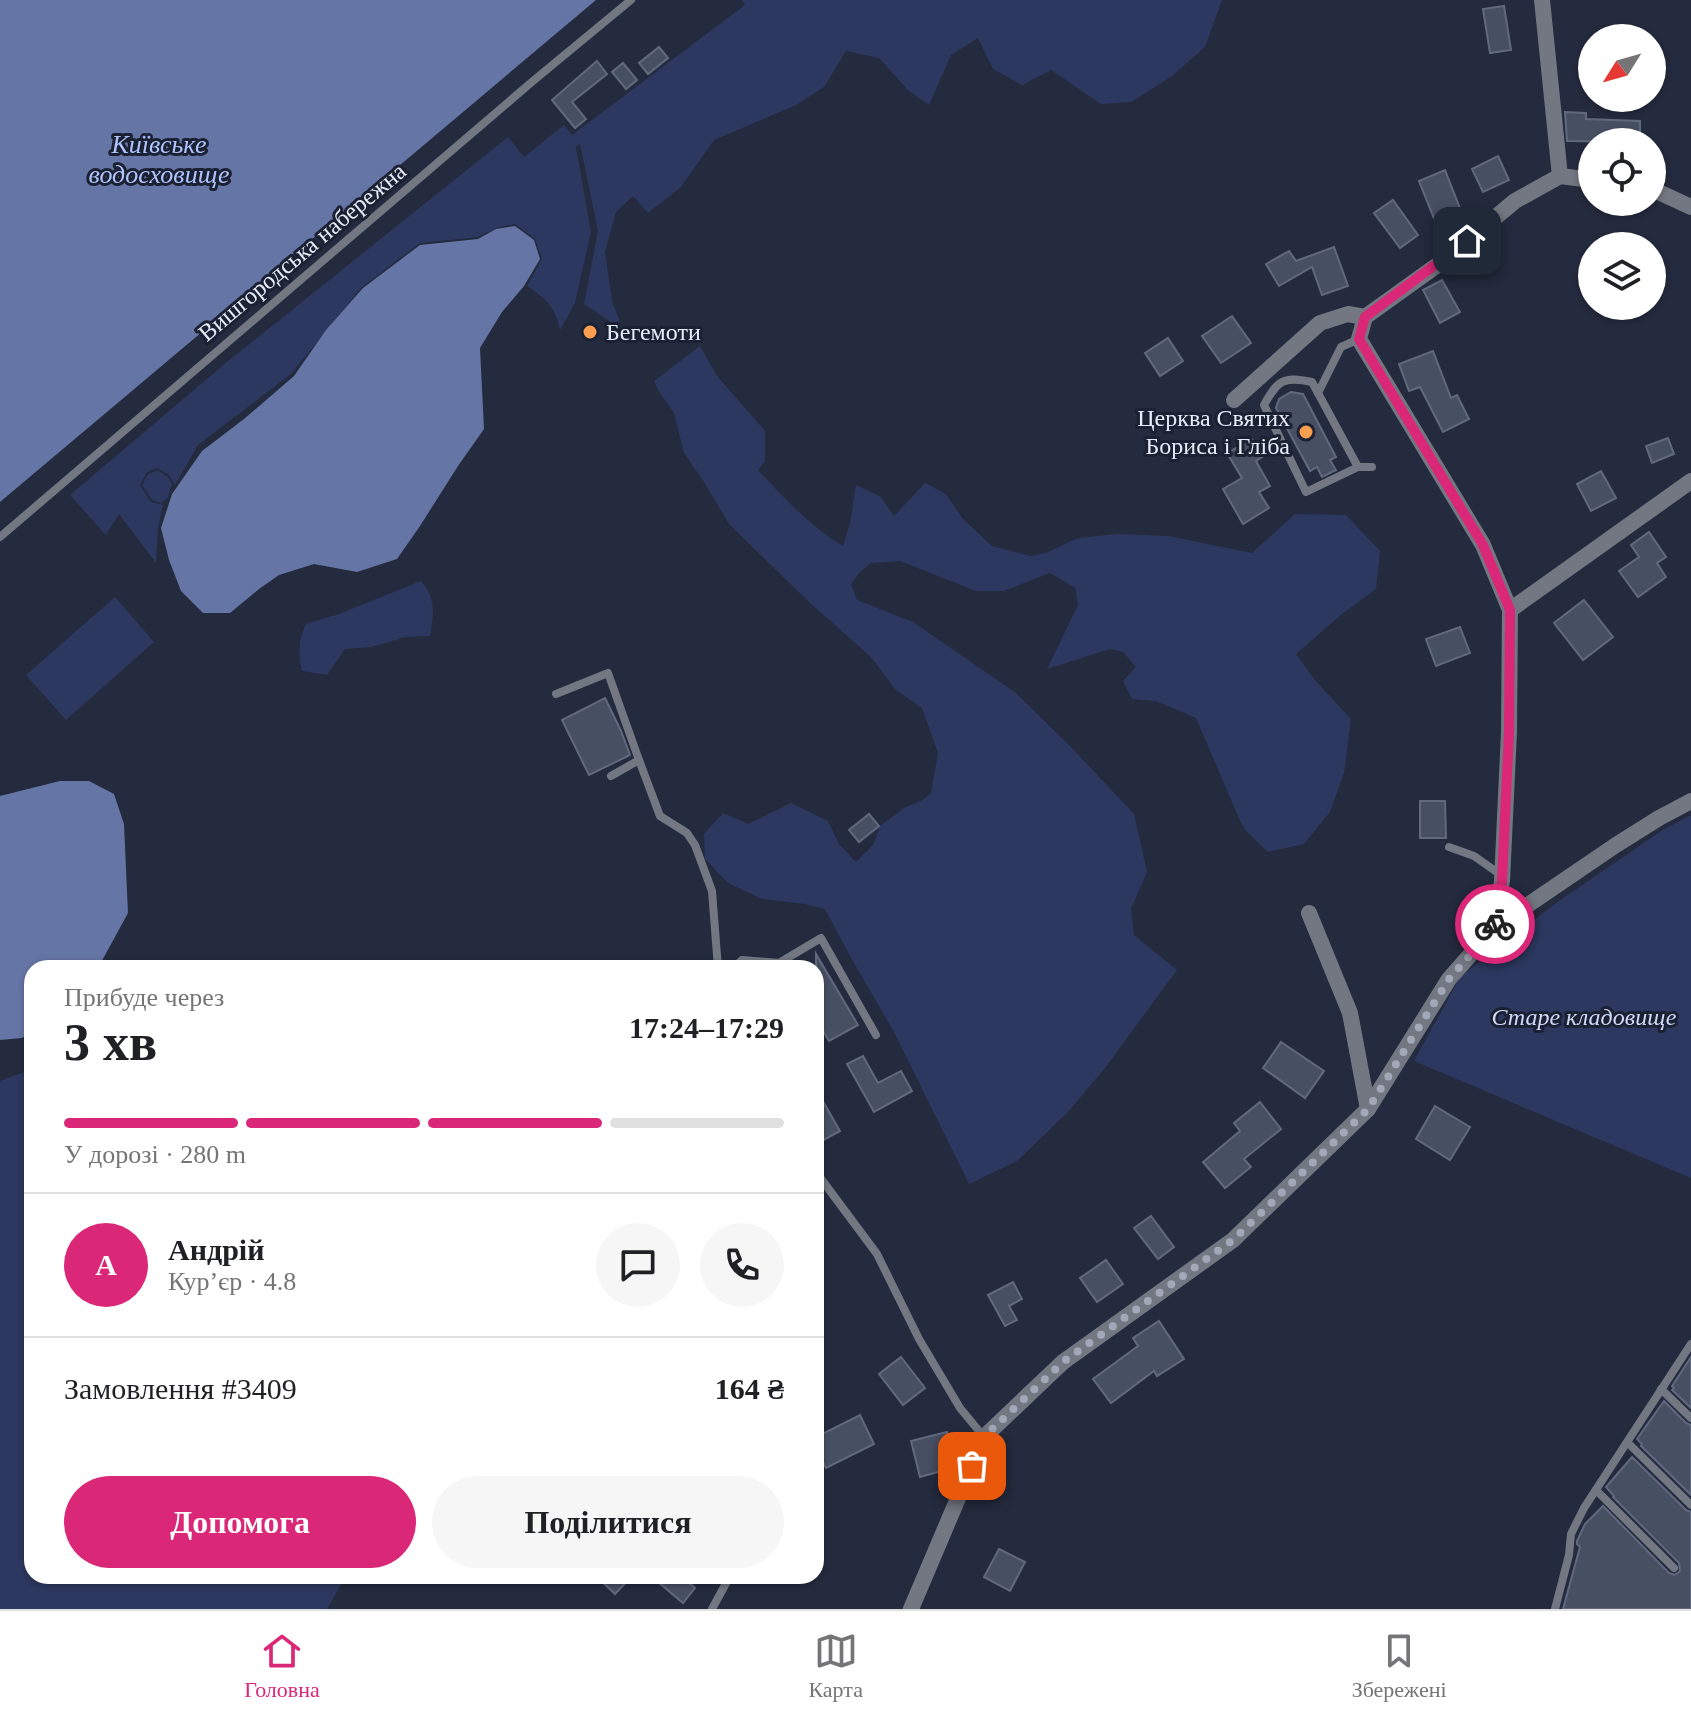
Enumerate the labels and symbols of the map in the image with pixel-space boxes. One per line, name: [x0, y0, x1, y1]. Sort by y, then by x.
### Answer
north arrow: [1578, 24, 1666, 112]
water label: Київське водосховище: [89, 130, 229, 189]
street label: Вишгородська набережна: [193, 157, 411, 346]
pin: [1433, 207, 1501, 275]
place label: Бегемоти: [606, 319, 701, 345]
marker: Бегемоти: [581, 323, 599, 341]
place label: Церква Святих Бориса і Гліба: [1137, 405, 1290, 459]
marker: Церква Святих Бориса і Гліба: [1297, 423, 1315, 441]
courier: [1455, 884, 1535, 964]
park label: Старе кладовище: [1491, 1004, 1677, 1030]
pin: [938, 1432, 1006, 1500]

